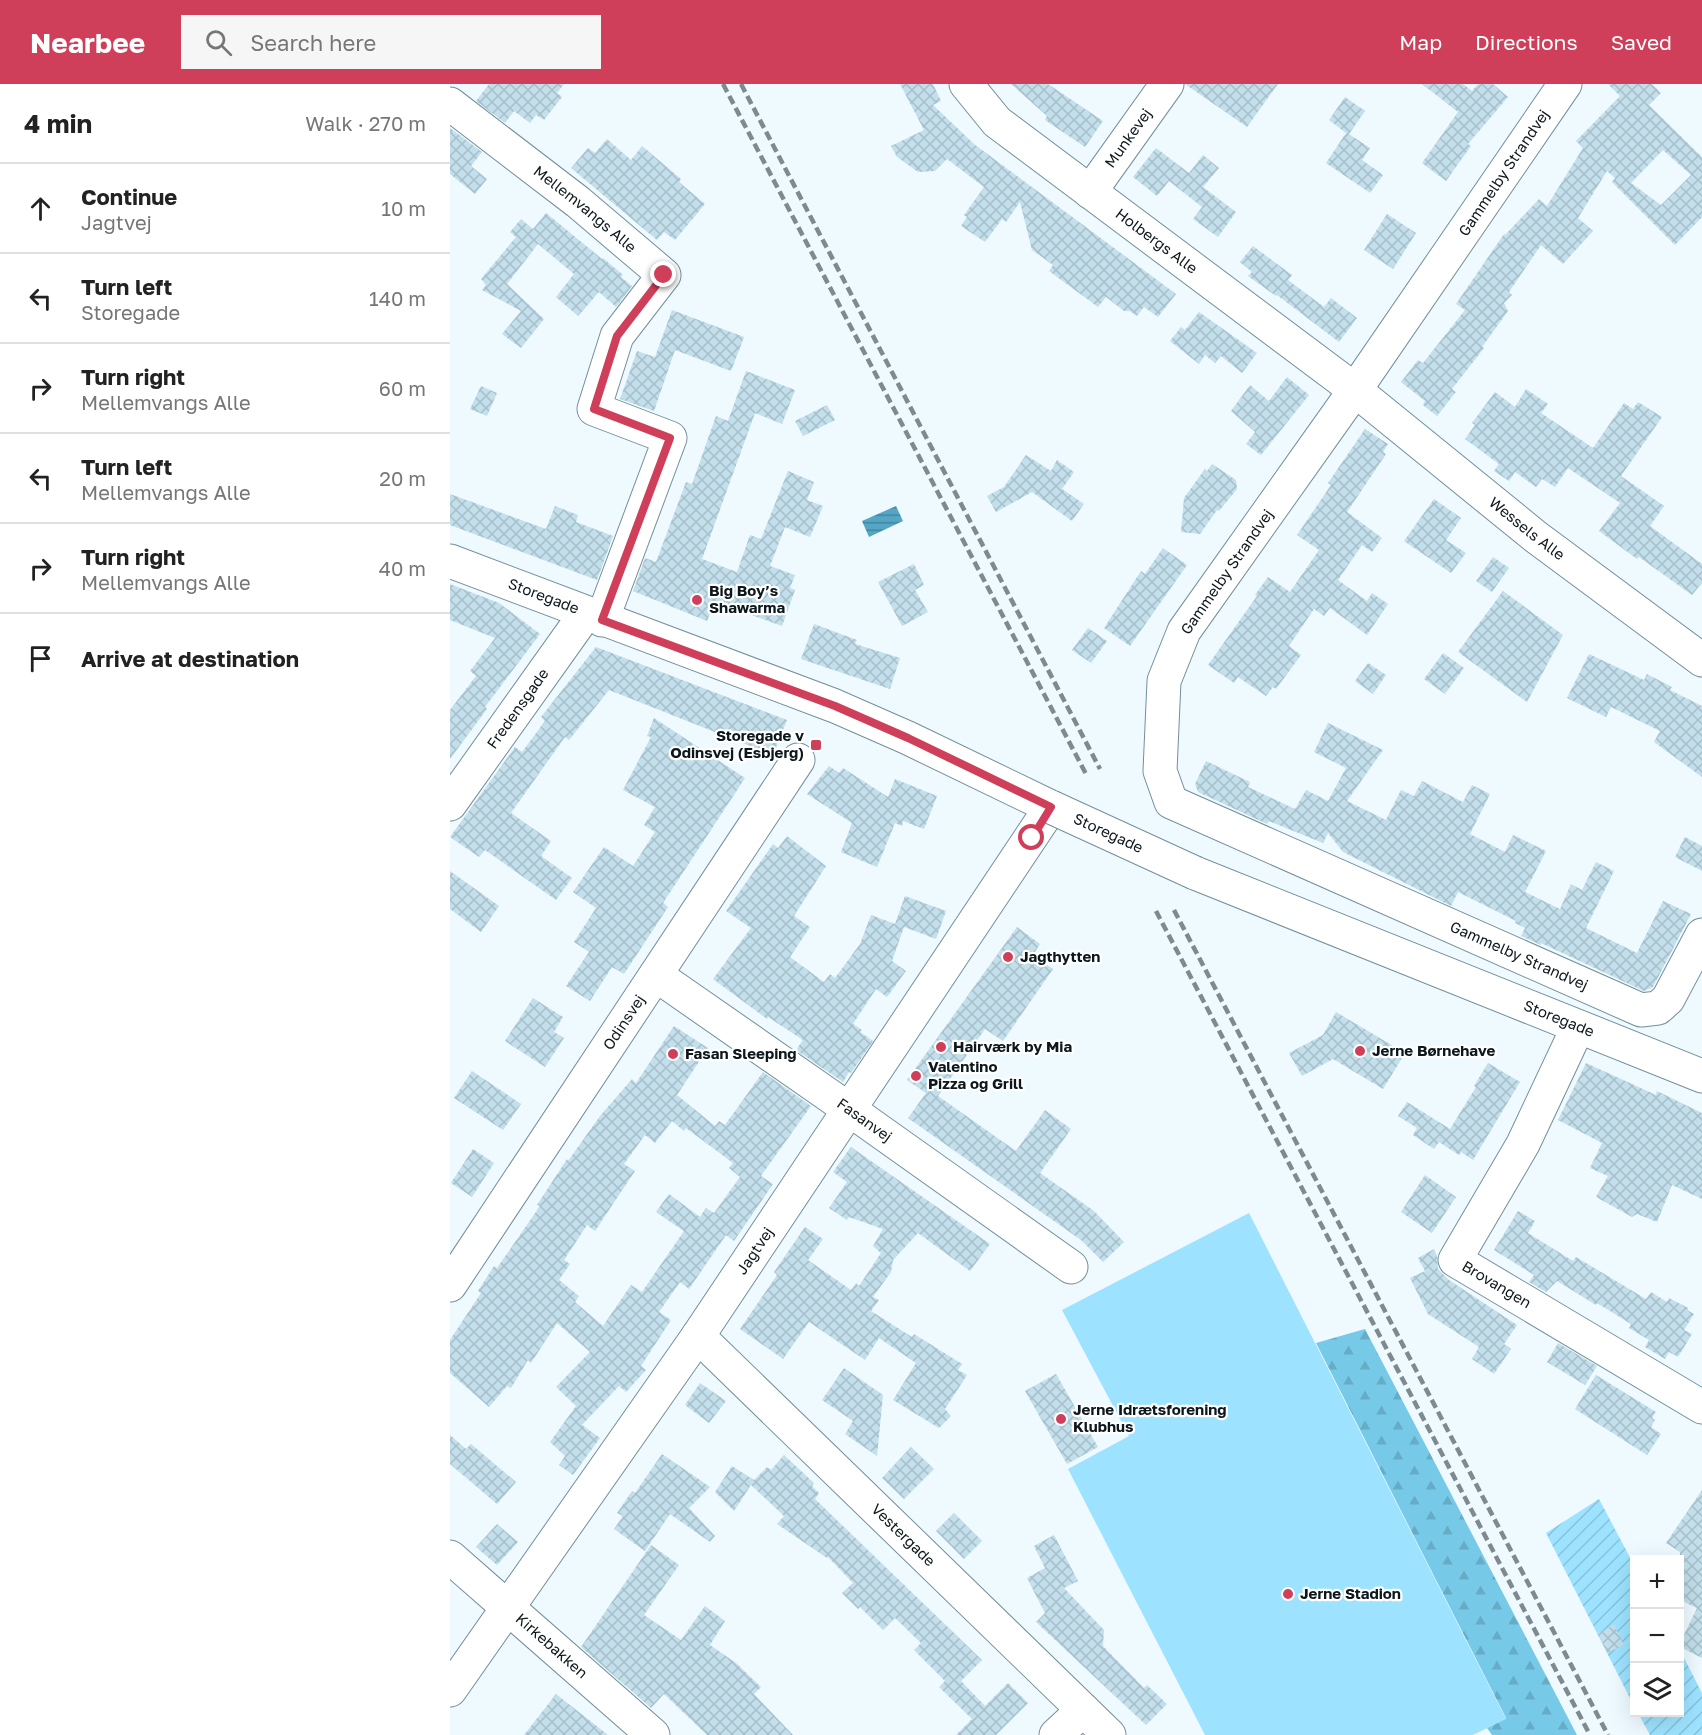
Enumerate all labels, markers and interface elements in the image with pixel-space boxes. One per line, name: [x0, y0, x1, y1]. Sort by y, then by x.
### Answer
search box: [181, 15, 601, 69]
text: Nearbee: [30, 26, 145, 59]
icon: search: [202, 26, 235, 59]
text: Search here: [250, 29, 376, 56]
text: Map: [1399, 29, 1442, 55]
text: Directions: [1475, 29, 1578, 55]
text: Saved: [1611, 29, 1672, 55]
street label: Munkevej: [1100, 105, 1155, 171]
street label: Gammelby Strandvej: [1454, 106, 1552, 239]
text: 4 min: [24, 108, 92, 139]
text: Walk · 270 m: [305, 111, 426, 135]
street label: Mellemvangs Alle: [530, 161, 641, 256]
text: Continue: [81, 183, 177, 210]
icon: ahead: [24, 192, 57, 225]
text: 10 m: [381, 196, 426, 220]
street label: Holbergs Alle: [1112, 204, 1202, 277]
text: Jagtvej: [81, 210, 152, 234]
route end: [650, 261, 676, 287]
text: Turn left: [81, 273, 172, 300]
icon: left: [24, 282, 57, 315]
text: 140 m: [369, 286, 426, 310]
text: Storegade: [81, 300, 180, 324]
text: Turn right: [81, 363, 185, 390]
icon: right: [24, 372, 57, 405]
text: 60 m: [379, 376, 426, 400]
text: Mellemvangs Alle: [81, 390, 251, 414]
text: Turn left: [81, 453, 172, 480]
icon: left: [24, 462, 57, 495]
text: 20 m: [379, 466, 426, 490]
text: Mellemvangs Alle: [81, 480, 251, 504]
street label: Wessels Alle: [1486, 493, 1569, 563]
street label: Gammelby Strandvej: [1176, 505, 1276, 638]
text: Turn right: [81, 543, 185, 570]
icon: right: [24, 552, 57, 585]
text: 40 m: [379, 556, 426, 580]
text: Mellemvangs Alle: [81, 570, 251, 594]
street label: Storegade: [506, 574, 582, 617]
place label: Big Boy’s Shawarma: [709, 581, 785, 616]
marker: Big Boy’s Shawarma: [690, 593, 704, 607]
icon: arrive: [24, 642, 57, 675]
text: Arrive at destination: [81, 645, 299, 672]
street label: Fredensgade: [482, 664, 552, 752]
place label: Storegade v Odinsvej (Esbjerg): [670, 726, 804, 761]
marker: Storegade v Odinsvej (Esbjerg): [809, 738, 823, 752]
street label: Storegade: [1071, 809, 1147, 856]
route start: [1018, 824, 1044, 850]
street label: Gammelby Strandvej: [1448, 917, 1591, 993]
place label: Jagthytten: [1020, 947, 1100, 965]
marker: Jagthytten: [1001, 950, 1015, 964]
street label: Odinsvej: [598, 991, 648, 1053]
street label: Storegade: [1521, 996, 1597, 1040]
place label: Hairværk by Mia: [953, 1037, 1072, 1055]
marker: Hairværk by Mia: [934, 1040, 948, 1054]
place label: Jerne Børnehave: [1372, 1041, 1496, 1059]
place label: Fasan Sleeping: [685, 1044, 797, 1062]
marker: Jerne Børnehave: [1353, 1044, 1367, 1058]
marker: Fasan Sleeping: [666, 1047, 680, 1061]
place label: Valentino Pizza og Grill: [928, 1057, 1023, 1092]
marker: Valentino Pizza og Grill: [909, 1069, 923, 1083]
street label: Fasanvej: [834, 1094, 896, 1145]
street label: Jagtvej: [732, 1223, 776, 1278]
street label: Brovangen: [1459, 1256, 1535, 1311]
place label: Jerne Idrætsforening Klubhus: [1073, 1400, 1227, 1435]
marker: Jerne Idrætsforening Klubhus: [1054, 1412, 1068, 1426]
street label: Vestergade: [868, 1500, 940, 1570]
map controls: [1630, 1555, 1684, 1717]
button: +: [1630, 1555, 1684, 1609]
place label: Jerne Stadion: [1300, 1584, 1401, 1602]
marker: Jerne Stadion: [1281, 1587, 1295, 1601]
street label: Kirkebakken: [513, 1609, 592, 1682]
button: −: [1630, 1609, 1684, 1663]
button: layers: [1630, 1663, 1684, 1717]

